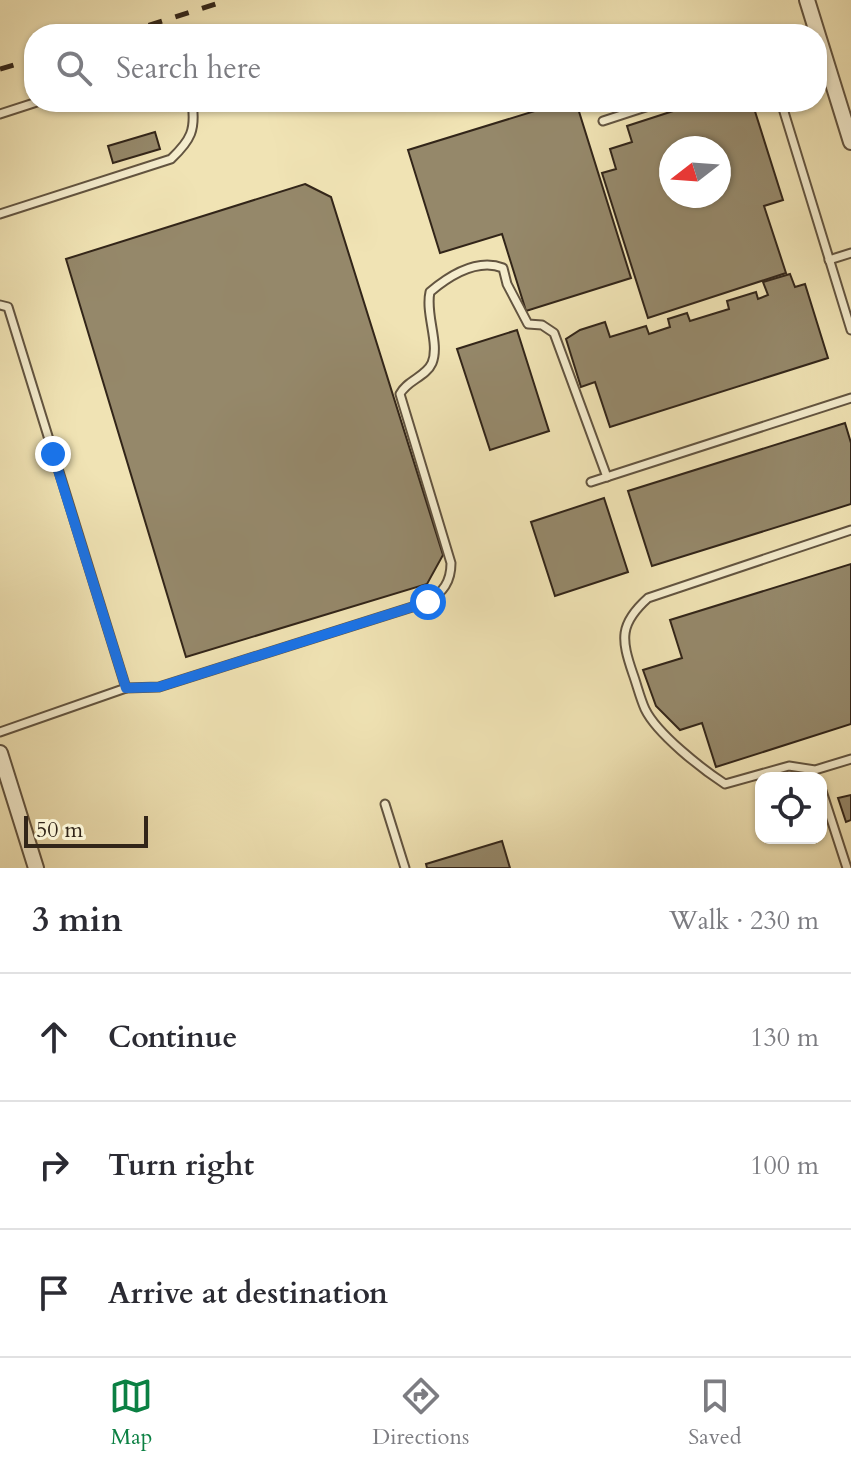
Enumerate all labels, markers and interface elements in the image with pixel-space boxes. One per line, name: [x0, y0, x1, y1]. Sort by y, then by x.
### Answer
search box: [24, 24, 827, 112]
icon: search: [52, 46, 96, 90]
text: Search here: [116, 48, 261, 89]
north arrow: [659, 136, 731, 208]
route end: [35, 436, 71, 472]
route start: [410, 584, 446, 620]
map controls: [755, 772, 827, 844]
button: locate: [755, 772, 827, 844]
scale bar: [24, 812, 148, 848]
text: 50 m: [36, 815, 83, 845]
text: 3 min: [32, 897, 123, 943]
text: Walk · 230 m: [669, 903, 819, 938]
icon: ahead: [32, 1015, 76, 1059]
text: Continue: [108, 1017, 237, 1058]
text: 130 m: [750, 1020, 819, 1055]
icon: right: [32, 1143, 76, 1187]
text: Turn right: [108, 1145, 254, 1186]
text: 100 m: [750, 1148, 819, 1183]
icon: arrive: [32, 1271, 76, 1315]
text: Arrive at destination: [108, 1273, 388, 1314]
tab: Map: [109, 1374, 153, 1452]
tab: Directions: [372, 1374, 469, 1452]
tab: Saved: [688, 1374, 742, 1452]

